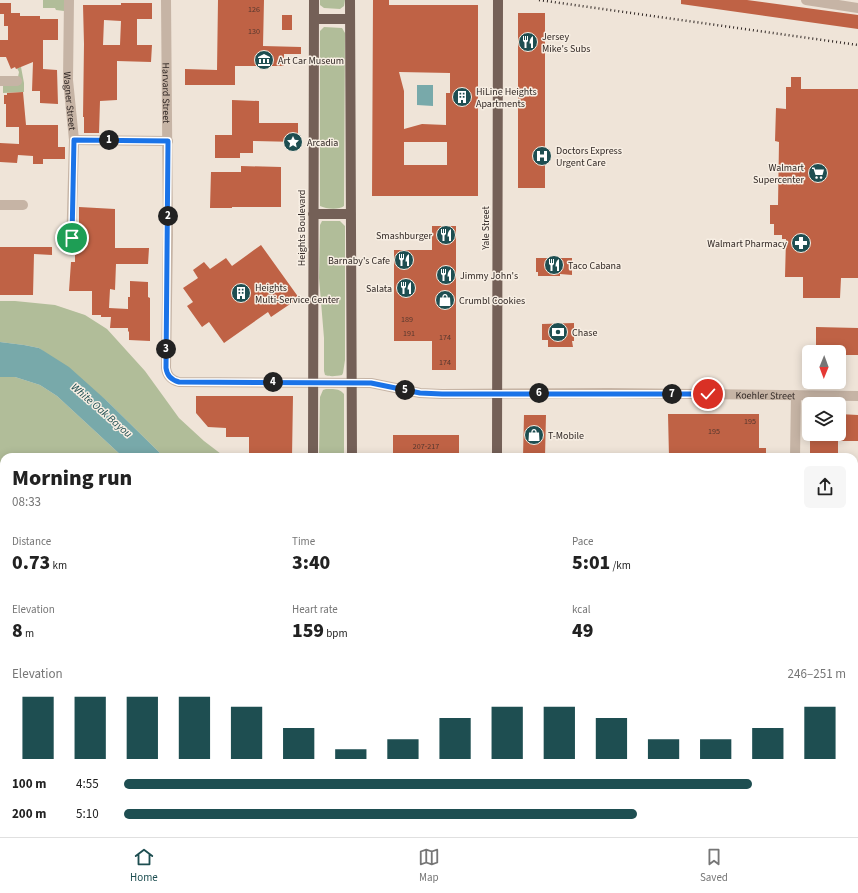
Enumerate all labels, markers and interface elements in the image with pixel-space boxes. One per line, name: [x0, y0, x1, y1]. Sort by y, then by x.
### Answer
house number: 126: [248, 4, 260, 15]
house number: 130: [248, 26, 260, 37]
place label: Jersey Mike's Subs: [542, 30, 590, 56]
restaurant icon: Jersey Mike's Subs: [517, 31, 539, 53]
museum icon: Art Car Museum: [253, 49, 275, 71]
place label: Art Car Museum: [278, 54, 344, 68]
street label: Harvard Street: [159, 63, 173, 124]
street label: Wagner Street: [60, 71, 79, 132]
place label: HiLine Heights Apartments: [476, 85, 537, 111]
building icon: HiLine Heights Apartments: [451, 86, 473, 108]
pin: 1: [99, 130, 119, 150]
place icon: Arcadia: [282, 131, 304, 153]
text: 1: [106, 132, 112, 147]
place label: Arcadia: [307, 136, 338, 150]
place label: Doctors Express Urgent Care: [556, 144, 622, 170]
hospital icon: Doctors Express Urgent Care: [531, 145, 553, 167]
place label: Walmart Supercenter: [753, 161, 805, 187]
supermarket icon: Walmart Supercenter: [807, 162, 829, 184]
street label: Heights Boulevard: [295, 190, 309, 266]
pin: 2: [158, 206, 178, 226]
street label: Yale Street: [479, 206, 493, 251]
text: 2: [165, 208, 171, 223]
pin: [55, 221, 89, 255]
restaurant icon: Smashburger: [435, 224, 457, 246]
icon: arrive: [61, 227, 83, 249]
place label: Smashburger: [376, 229, 433, 243]
pharmacy icon: Walmart Pharmacy: [790, 232, 812, 254]
place label: Walmart Pharmacy: [707, 237, 787, 251]
restaurant icon: Barnaby's Cafe: [393, 249, 415, 271]
place label: Barnaby's Cafe: [328, 254, 390, 268]
restaurant icon: Taco Cabana: [543, 254, 565, 276]
place label: Taco Cabana: [568, 259, 621, 273]
restaurant icon: Jimmy John's: [435, 264, 457, 286]
place label: Jimmy John's: [460, 269, 518, 283]
restaurant icon: Salata: [395, 277, 417, 299]
place label: Heights Multi-Service Center: [255, 281, 340, 307]
building icon: Heights Multi-Service Center: [230, 282, 252, 304]
place label: Salata: [366, 282, 392, 296]
shop icon: Crumbl Cookies: [434, 289, 456, 311]
place label: Crumbl Cookies: [459, 294, 525, 308]
house number: 189: [401, 314, 413, 325]
bank icon: Chase: [547, 321, 569, 343]
place label: Chase: [572, 326, 597, 340]
house number: 191: [403, 328, 415, 339]
house number: 174: [439, 332, 451, 343]
pin: 3: [156, 339, 176, 359]
text: 3: [163, 341, 169, 356]
north arrow: [802, 345, 846, 389]
map controls: [802, 345, 846, 441]
house number: 174: [439, 357, 451, 368]
pin: 4: [263, 372, 283, 392]
text: 4: [270, 374, 276, 389]
pin: [691, 377, 725, 411]
water label: White Oak Bayou: [68, 380, 136, 441]
pin: 5: [395, 380, 415, 400]
text: 5: [402, 382, 408, 397]
pin: 6: [529, 383, 549, 403]
icon: check: [697, 383, 719, 405]
pin: 7: [662, 384, 682, 404]
text: 6: [536, 385, 542, 400]
text: 7: [669, 386, 675, 401]
street label: Koehler Street: [735, 389, 796, 403]
button: layers: [802, 397, 846, 441]
house number: 195: [744, 416, 756, 427]
shop icon: T-Mobile: [523, 424, 545, 446]
house number: 195: [708, 426, 720, 437]
place label: T-Mobile: [548, 429, 584, 443]
house number: 207-217: [413, 441, 439, 452]
text: Morning run: [12, 462, 132, 494]
button: share: [804, 466, 846, 508]
text: 08:33: [12, 493, 41, 511]
text: Distance: [12, 534, 51, 549]
text: Time: [292, 534, 315, 549]
text: Pace: [572, 534, 594, 549]
text: 0.73: [12, 549, 50, 577]
text: 3:40: [292, 549, 330, 577]
text: 5:01: [572, 549, 610, 577]
text: km: [50, 558, 67, 573]
text: /km: [610, 558, 631, 573]
text: Elevation: [12, 602, 55, 617]
text: Heart rate: [292, 602, 338, 617]
text: kcal: [572, 602, 591, 617]
text: 8: [12, 617, 23, 645]
text: 159: [292, 617, 324, 645]
text: 49: [572, 617, 593, 645]
text: m: [23, 626, 34, 641]
text: bpm: [324, 626, 348, 641]
text: Elevation: [12, 665, 63, 683]
text: 246–251 m: [788, 665, 846, 683]
text: 100 m: [12, 775, 46, 793]
text: 4:55: [76, 775, 99, 793]
text: 200 m: [12, 805, 46, 823]
text: 5:10: [76, 805, 99, 823]
tab: Home: [130, 846, 158, 885]
tab: Map: [418, 846, 440, 885]
tab: Saved: [700, 846, 728, 885]

